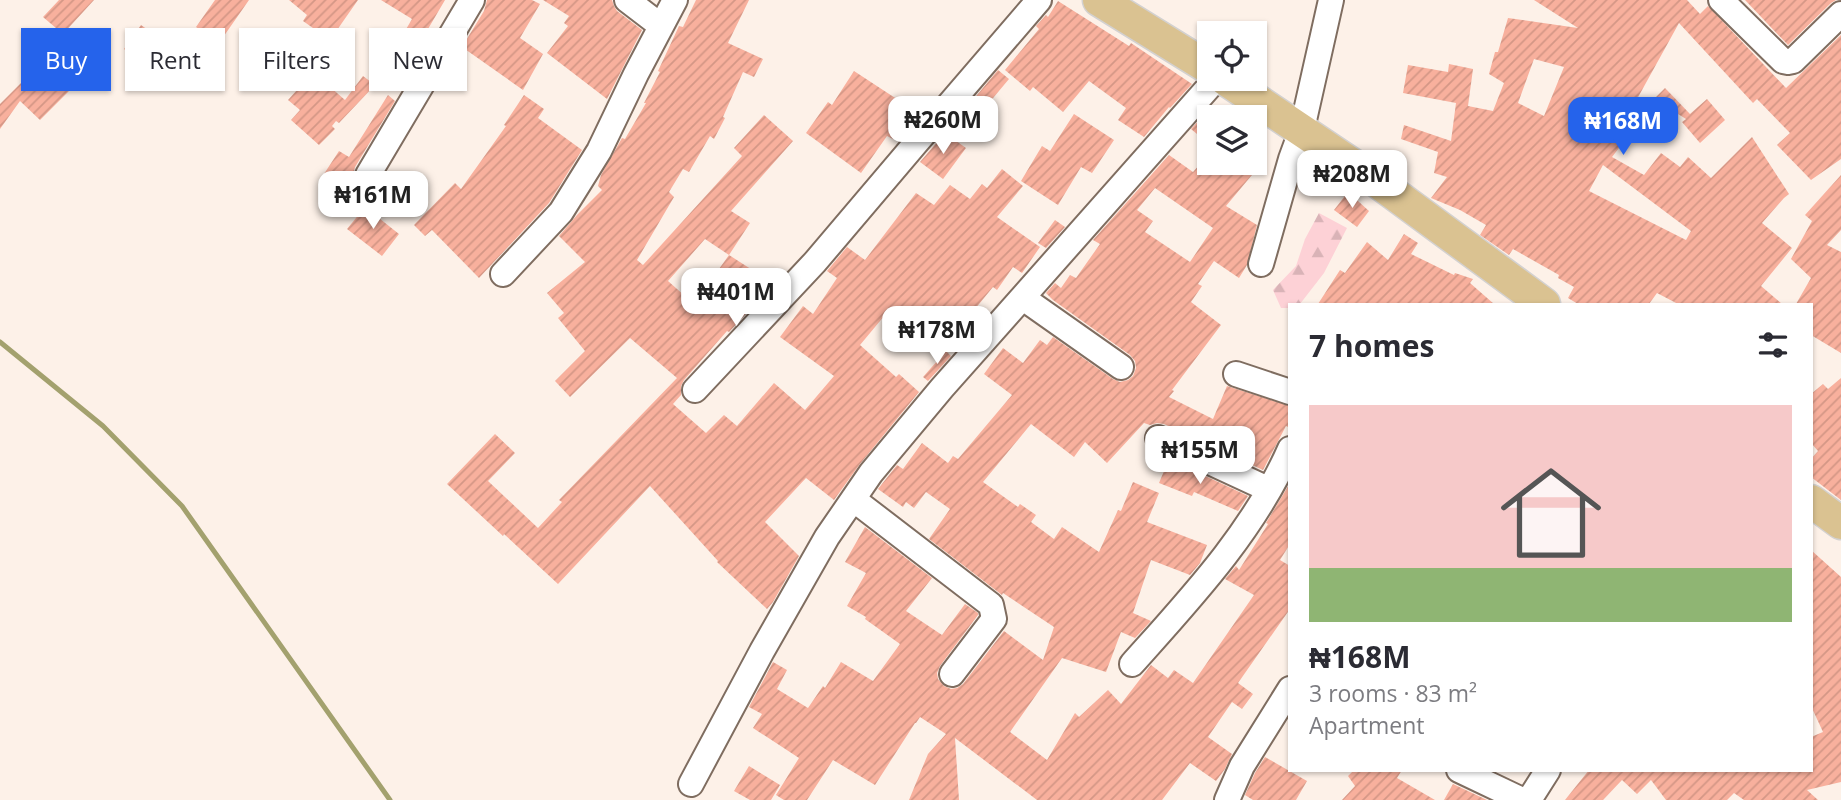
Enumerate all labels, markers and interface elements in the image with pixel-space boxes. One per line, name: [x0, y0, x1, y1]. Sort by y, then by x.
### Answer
map controls: [1197, 21, 1267, 175]
button: locate: [1197, 21, 1267, 91]
chip: Buy: [21, 28, 111, 91]
chip: Rent: [125, 28, 225, 91]
chip: Filters: [239, 28, 355, 91]
chip: New: [369, 28, 467, 91]
pin: ₦260M: [894, 96, 992, 156]
pin: ₦168M: [1574, 97, 1672, 157]
text: ₦260M: [904, 103, 982, 135]
text: ₦168M: [1584, 104, 1662, 136]
button: layers: [1197, 105, 1267, 175]
pin: ₦208M: [1303, 150, 1401, 210]
text: ₦208M: [1313, 157, 1391, 189]
pin: ₦161M: [324, 172, 422, 231]
text: ₦161M: [334, 178, 412, 210]
pin: ₦401M: [687, 268, 785, 328]
text: ₦401M: [697, 275, 775, 307]
pin: ₦178M: [888, 306, 986, 366]
text: ₦178M: [898, 313, 976, 345]
text: 7 homes: [1309, 325, 1434, 366]
icon: filters: [1754, 326, 1792, 364]
pin: ₦155M: [1151, 426, 1249, 486]
text: ₦155M: [1161, 433, 1239, 465]
icon: home: [1488, 450, 1614, 576]
text: ₦168M: [1309, 636, 1410, 677]
text: 3 rooms · 83 m²: [1309, 677, 1477, 709]
text: Apartment: [1309, 709, 1425, 741]

